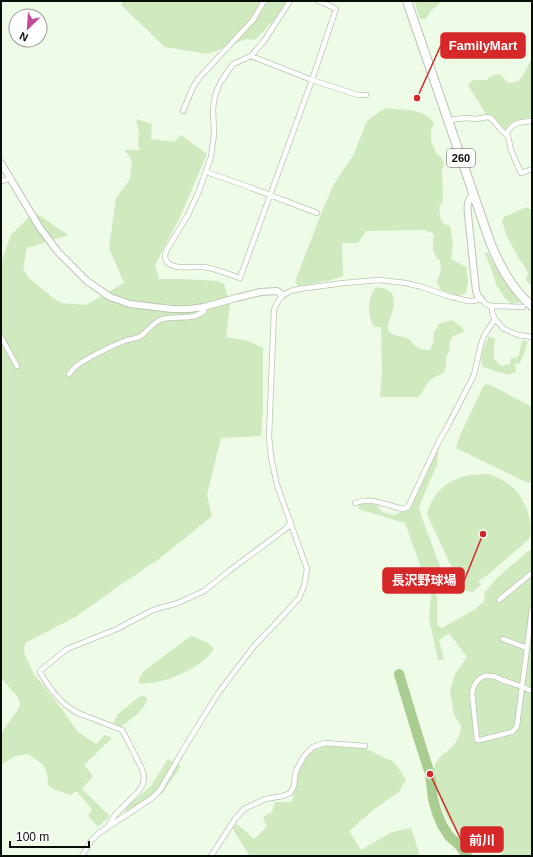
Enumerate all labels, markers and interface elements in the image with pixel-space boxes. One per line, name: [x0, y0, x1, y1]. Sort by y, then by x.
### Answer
north arrow: [8, 8, 48, 48]
text: N: [18, 30, 30, 44]
callout: FamilyMart: [441, 33, 525, 58]
text: FamilyMart: [449, 38, 518, 53]
road number: 260: [447, 149, 475, 167]
callout: 長沢野球場: [383, 568, 464, 593]
text: 長沢野球場: [391, 573, 457, 588]
scale bar: [10, 823, 89, 849]
callout: 前川: [461, 827, 503, 852]
text: 100 m: [16, 830, 49, 844]
text: 前川: [469, 833, 495, 848]

